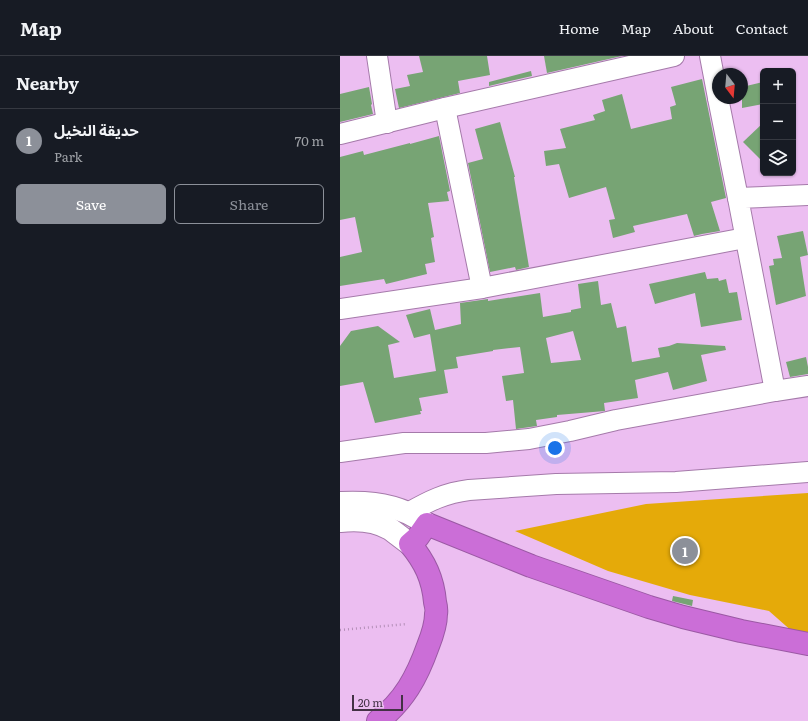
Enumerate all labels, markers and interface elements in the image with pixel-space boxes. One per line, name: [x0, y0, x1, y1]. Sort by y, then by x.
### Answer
text: Map: [20, 14, 62, 42]
text: Home: [559, 18, 599, 38]
text: Map: [621, 18, 651, 38]
text: About: [673, 18, 714, 38]
text: Contact: [736, 18, 788, 38]
north arrow: [712, 68, 748, 104]
map controls: [760, 68, 796, 176]
button: +: [760, 68, 796, 104]
text: Nearby: [16, 70, 79, 95]
button: −: [760, 104, 796, 140]
text: حديقة النخيل: [54, 118, 139, 141]
text: 1: [26, 131, 32, 150]
text: 70 m: [295, 131, 324, 150]
button: layers: [760, 140, 796, 176]
text: Park: [54, 147, 83, 166]
button: Save: [16, 184, 166, 224]
button: Share: [174, 184, 324, 224]
your location: [545, 438, 565, 458]
pin: 1: [672, 536, 698, 566]
scale bar: [352, 693, 403, 712]
text: 20 m: [358, 694, 383, 710]

